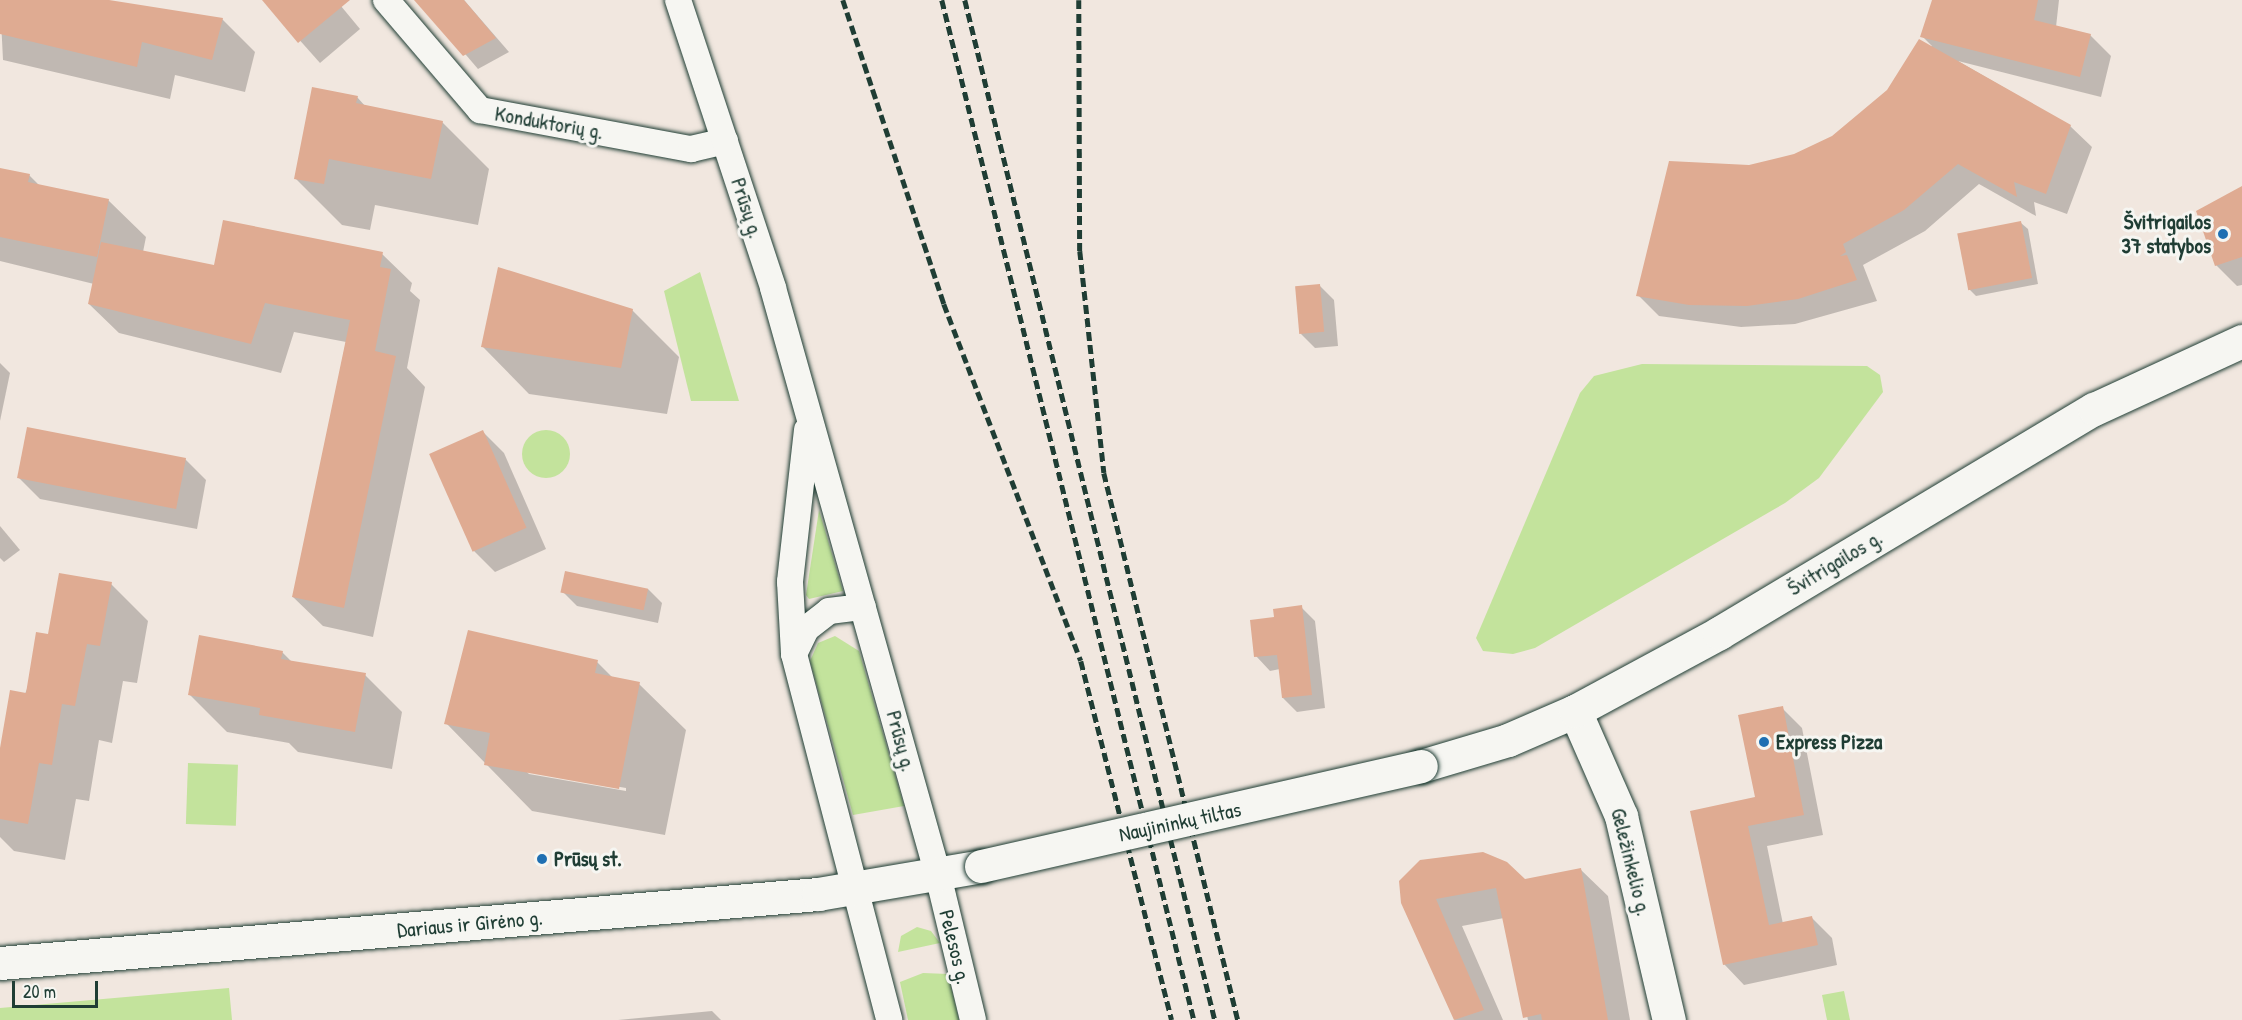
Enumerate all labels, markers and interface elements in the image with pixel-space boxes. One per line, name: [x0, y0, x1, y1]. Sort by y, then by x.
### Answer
street label: Konduktorių g.: [493, 101, 605, 145]
street label: Prūsų g.: [725, 175, 769, 241]
place label: Švitrigailos 37 statybos: [2122, 209, 2211, 259]
marker: Švitrigailos 37 statybos: [2216, 227, 2230, 241]
street label: Švitrigailos g.: [1783, 525, 1887, 601]
street label: Prūsų g.: [881, 708, 921, 774]
place label: Express Pizza: [1776, 729, 1882, 755]
marker: Express Pizza: [1757, 735, 1771, 749]
street label: Naujininkų tiltas: [1117, 797, 1243, 847]
street label: Geležinkelio g.: [1605, 806, 1657, 918]
place label: Prūsų st.: [554, 846, 622, 872]
marker: Prūsų st.: [535, 852, 549, 866]
street label: Dariaus ir Girėno g.: [396, 905, 544, 943]
street label: Pelesos g.: [934, 907, 976, 987]
scale bar: [15, 969, 100, 1007]
text: 20 m: [23, 979, 56, 1004]

